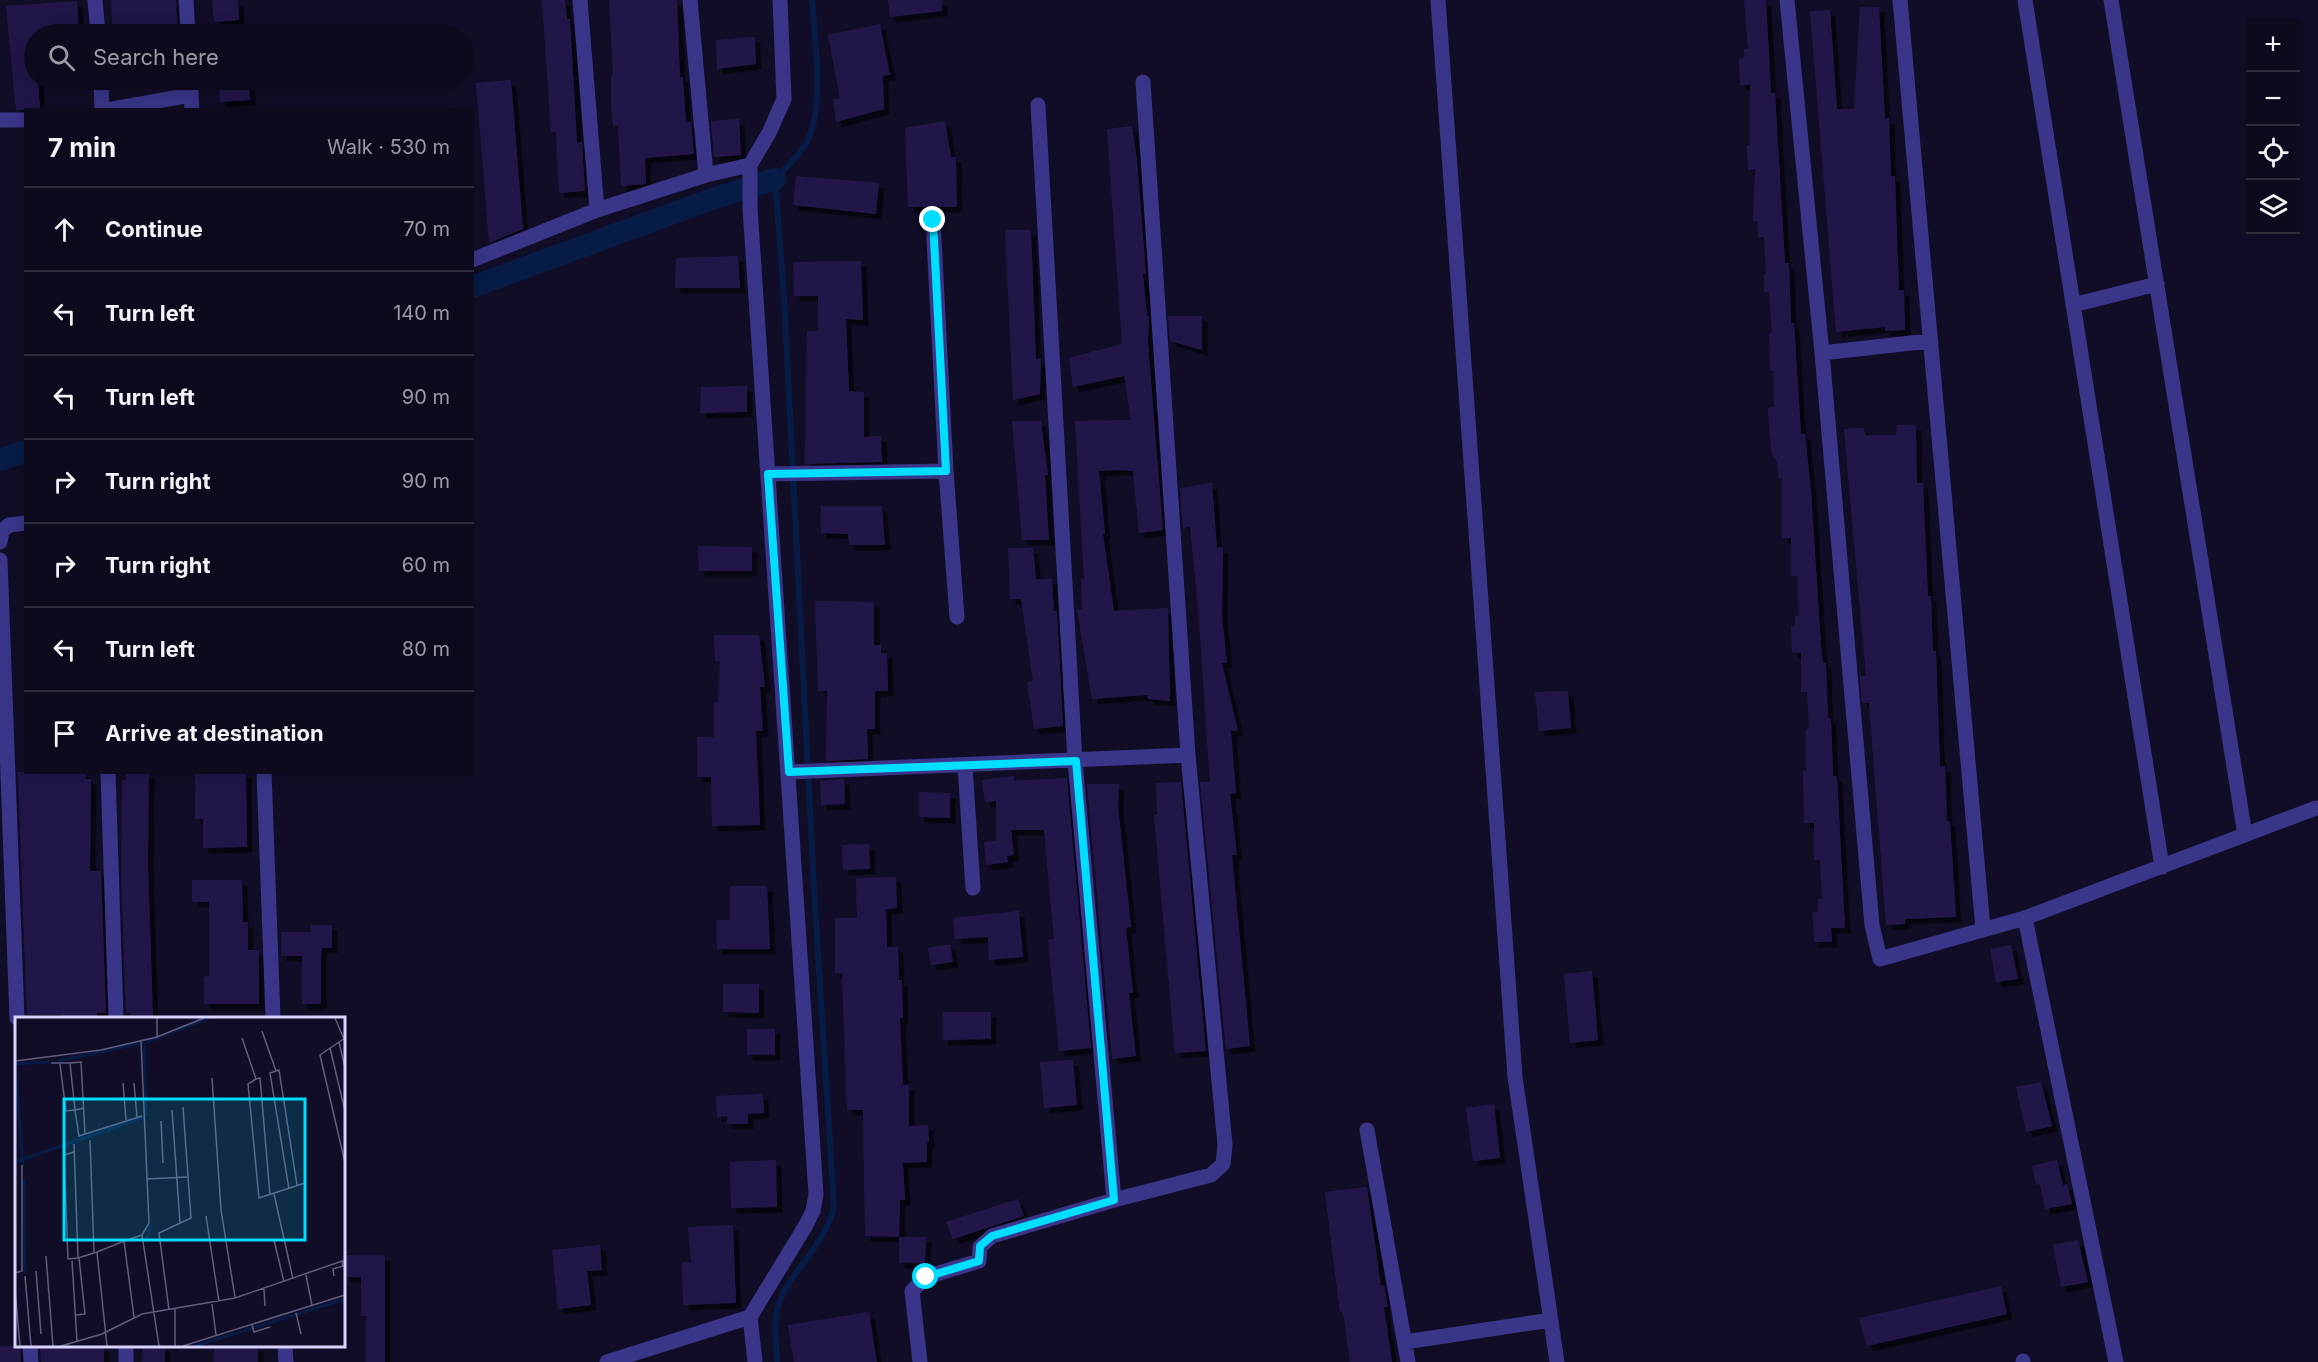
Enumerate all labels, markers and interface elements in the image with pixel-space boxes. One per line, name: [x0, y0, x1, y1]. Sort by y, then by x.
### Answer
map controls: [2246, 18, 2300, 234]
button: +: [2246, 18, 2300, 72]
search box: [24, 24, 474, 90]
icon: search: [45, 41, 78, 74]
text: Search here: [93, 44, 219, 70]
button: −: [2246, 72, 2300, 126]
button: locate: [2246, 126, 2300, 180]
text: 7 min: [48, 132, 116, 163]
text: Walk · 530 m: [327, 135, 450, 159]
button: layers: [2246, 180, 2300, 234]
route end: [919, 206, 945, 232]
icon: ahead: [48, 213, 81, 246]
text: Continue: [105, 216, 203, 242]
text: 70 m: [403, 217, 450, 241]
icon: left: [48, 297, 81, 330]
text: Turn left: [105, 300, 195, 326]
text: 140 m: [393, 301, 450, 325]
icon: left: [48, 381, 81, 414]
text: Turn left: [105, 384, 195, 410]
text: 90 m: [402, 385, 450, 409]
icon: right: [48, 465, 81, 498]
text: Turn right: [105, 468, 211, 494]
text: 90 m: [402, 469, 450, 493]
icon: right: [48, 549, 81, 582]
text: Turn right: [105, 552, 211, 578]
text: 60 m: [402, 553, 450, 577]
icon: left: [48, 633, 81, 666]
text: Turn left: [105, 636, 195, 662]
text: 80 m: [402, 637, 450, 661]
icon: arrive: [48, 717, 81, 750]
text: Arrive at destination: [105, 720, 324, 746]
inset map: [15, 1017, 345, 1347]
route start: [912, 1263, 938, 1289]

